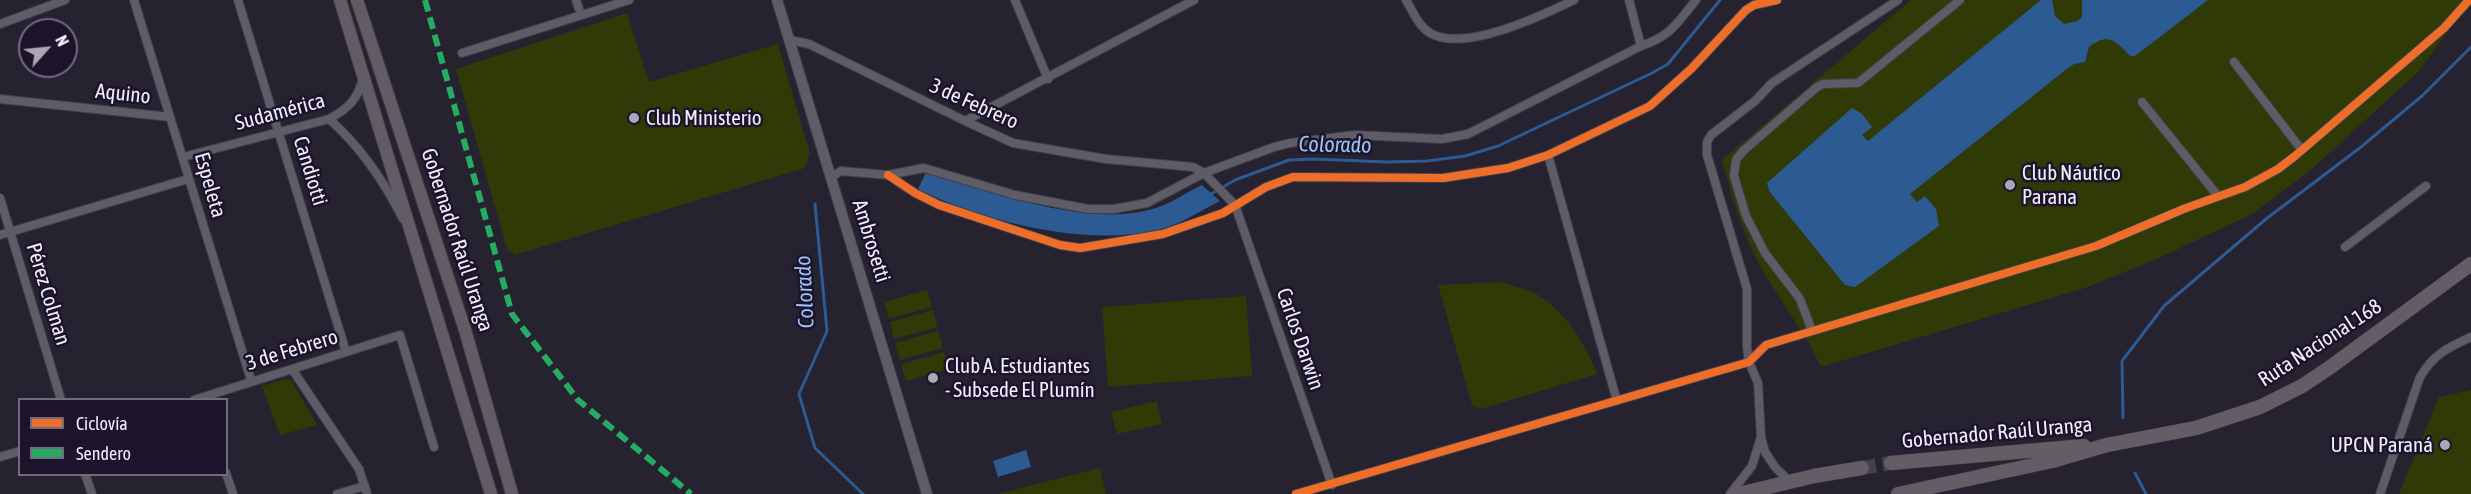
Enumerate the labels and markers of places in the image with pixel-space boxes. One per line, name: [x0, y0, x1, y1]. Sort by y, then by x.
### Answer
place label: Club Ministerio: [646, 105, 762, 131]
marker: Club Ministerio: [627, 111, 641, 125]
place label: Club Náutico Parana: [2022, 160, 2121, 210]
marker: Club Náutico Parana: [2003, 178, 2017, 192]
place label: Club A. Estudiantes - Subsede El Plumín: [945, 353, 1095, 403]
marker: Club A. Estudiantes - Subsede El Plumín: [926, 371, 940, 385]
place label: UPCN Paraná: [2330, 432, 2433, 458]
marker: UPCN Paraná: [2438, 438, 2452, 452]

